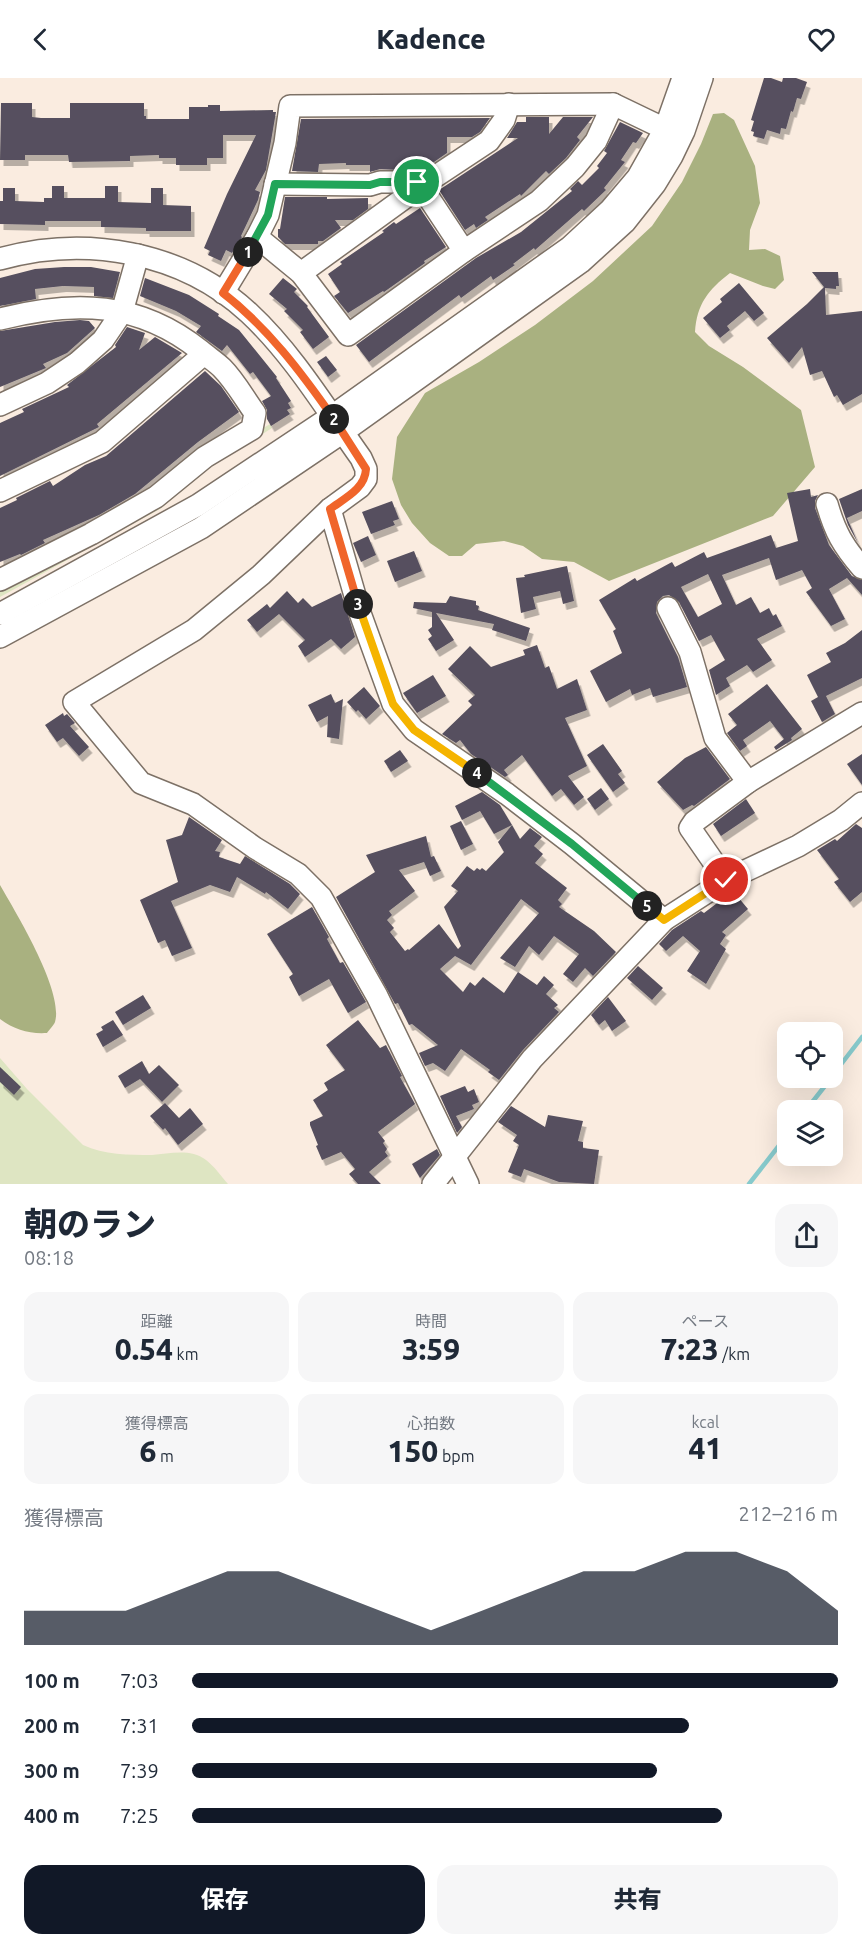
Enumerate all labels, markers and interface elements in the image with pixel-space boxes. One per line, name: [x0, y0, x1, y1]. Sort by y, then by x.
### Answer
icon: back: [24, 23, 57, 56]
icon: heart: [805, 23, 838, 56]
text: Kadence: [376, 24, 486, 54]
pin: [391, 156, 442, 207]
icon: arrive: [400, 165, 433, 198]
pin: 1: [233, 237, 263, 267]
text: 1: [243, 243, 253, 261]
pin: 2: [319, 404, 349, 434]
text: 2: [329, 410, 339, 428]
pin: 3: [343, 589, 373, 619]
text: 3: [353, 595, 363, 613]
pin: 4: [462, 758, 492, 788]
text: 4: [472, 764, 482, 782]
pin: [700, 854, 751, 905]
icon: check: [709, 863, 742, 896]
pin: 5: [632, 891, 662, 921]
text: 5: [642, 897, 652, 915]
map controls: [777, 1022, 843, 1166]
button: locate: [777, 1022, 843, 1088]
button: layers: [777, 1100, 843, 1166]
button: share: [775, 1204, 838, 1267]
text: 朝のラン: [24, 1205, 156, 1242]
text: 08:18: [24, 1246, 74, 1269]
text: 距離: [141, 1312, 173, 1330]
text: 時間: [415, 1312, 447, 1330]
text: ペース: [682, 1312, 729, 1330]
text: 0.54: [115, 1332, 173, 1366]
text: 3:59: [402, 1332, 460, 1366]
text: 7:23: [661, 1332, 719, 1366]
text: km: [173, 1345, 199, 1363]
text: /km: [719, 1345, 750, 1363]
text: kcal: [692, 1413, 719, 1431]
text: 獲得標高: [125, 1414, 189, 1432]
text: 心拍数: [407, 1414, 455, 1432]
text: 41: [688, 1431, 722, 1465]
text: 6: [139, 1434, 156, 1468]
text: 150: [388, 1434, 438, 1468]
text: m: [156, 1447, 174, 1465]
text: bpm: [438, 1447, 474, 1465]
text: 212–216 m: [739, 1502, 838, 1525]
text: 獲得標高: [24, 1506, 104, 1529]
text: 100 m: [24, 1669, 80, 1692]
text: 7:03: [120, 1669, 159, 1692]
text: 200 m: [24, 1714, 80, 1737]
text: 7:31: [120, 1714, 159, 1737]
text: 300 m: [24, 1759, 80, 1782]
text: 7:39: [120, 1759, 159, 1782]
text: 400 m: [24, 1804, 80, 1827]
text: 7:25: [120, 1804, 159, 1827]
button: 保存: [24, 1865, 425, 1934]
button: 共有: [437, 1865, 838, 1934]

